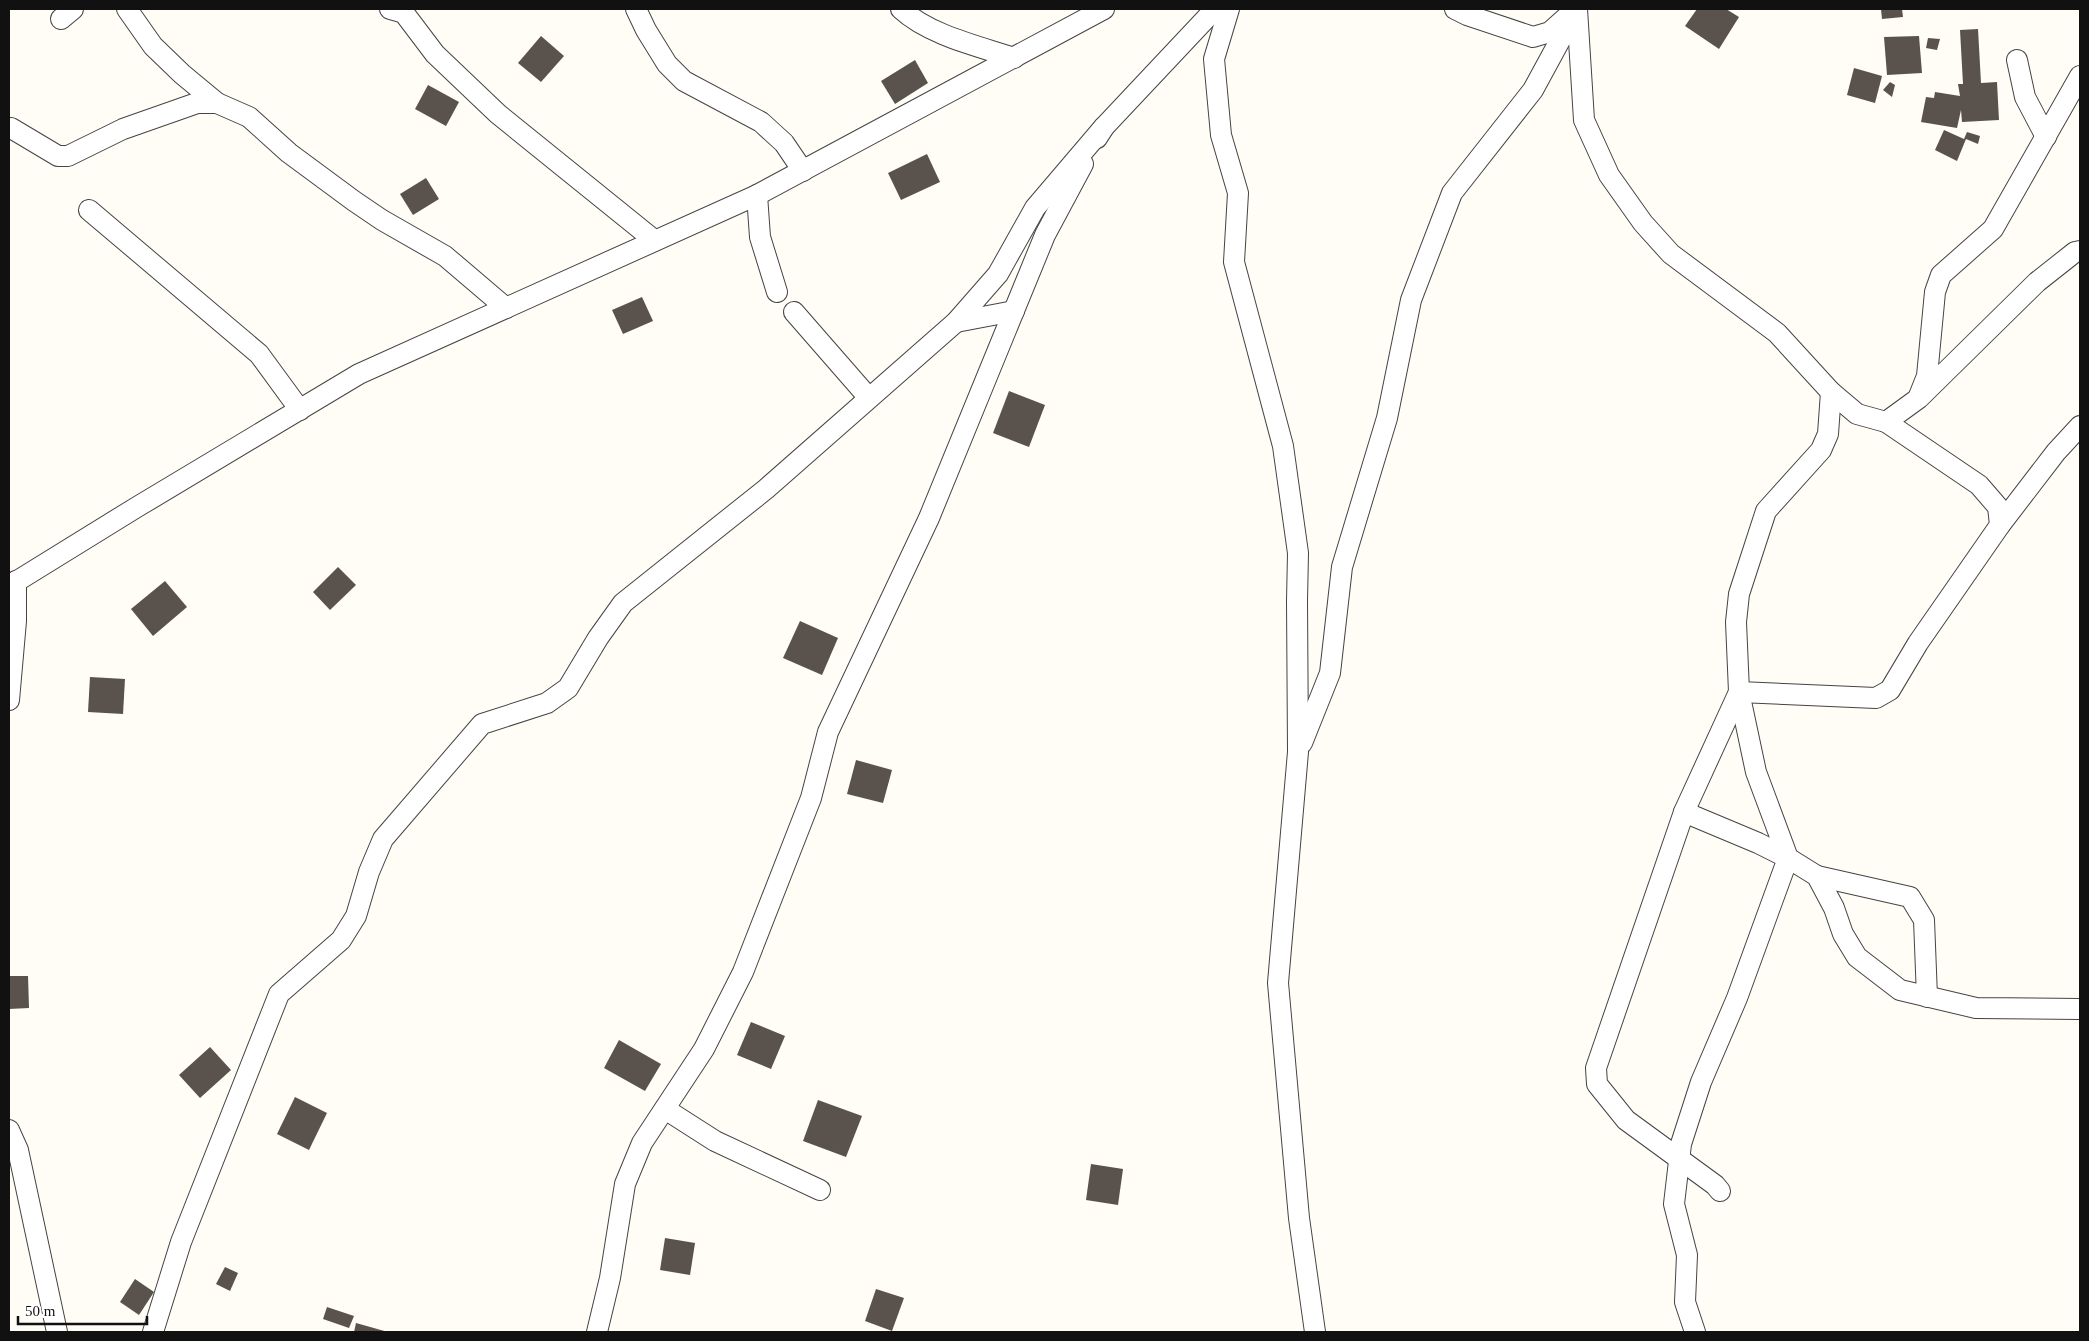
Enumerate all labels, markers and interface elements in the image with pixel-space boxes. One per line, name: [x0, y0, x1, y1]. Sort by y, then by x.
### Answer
scale bar: [18, 1294, 146, 1326]
text: 50 m: [25, 1303, 56, 1319]

